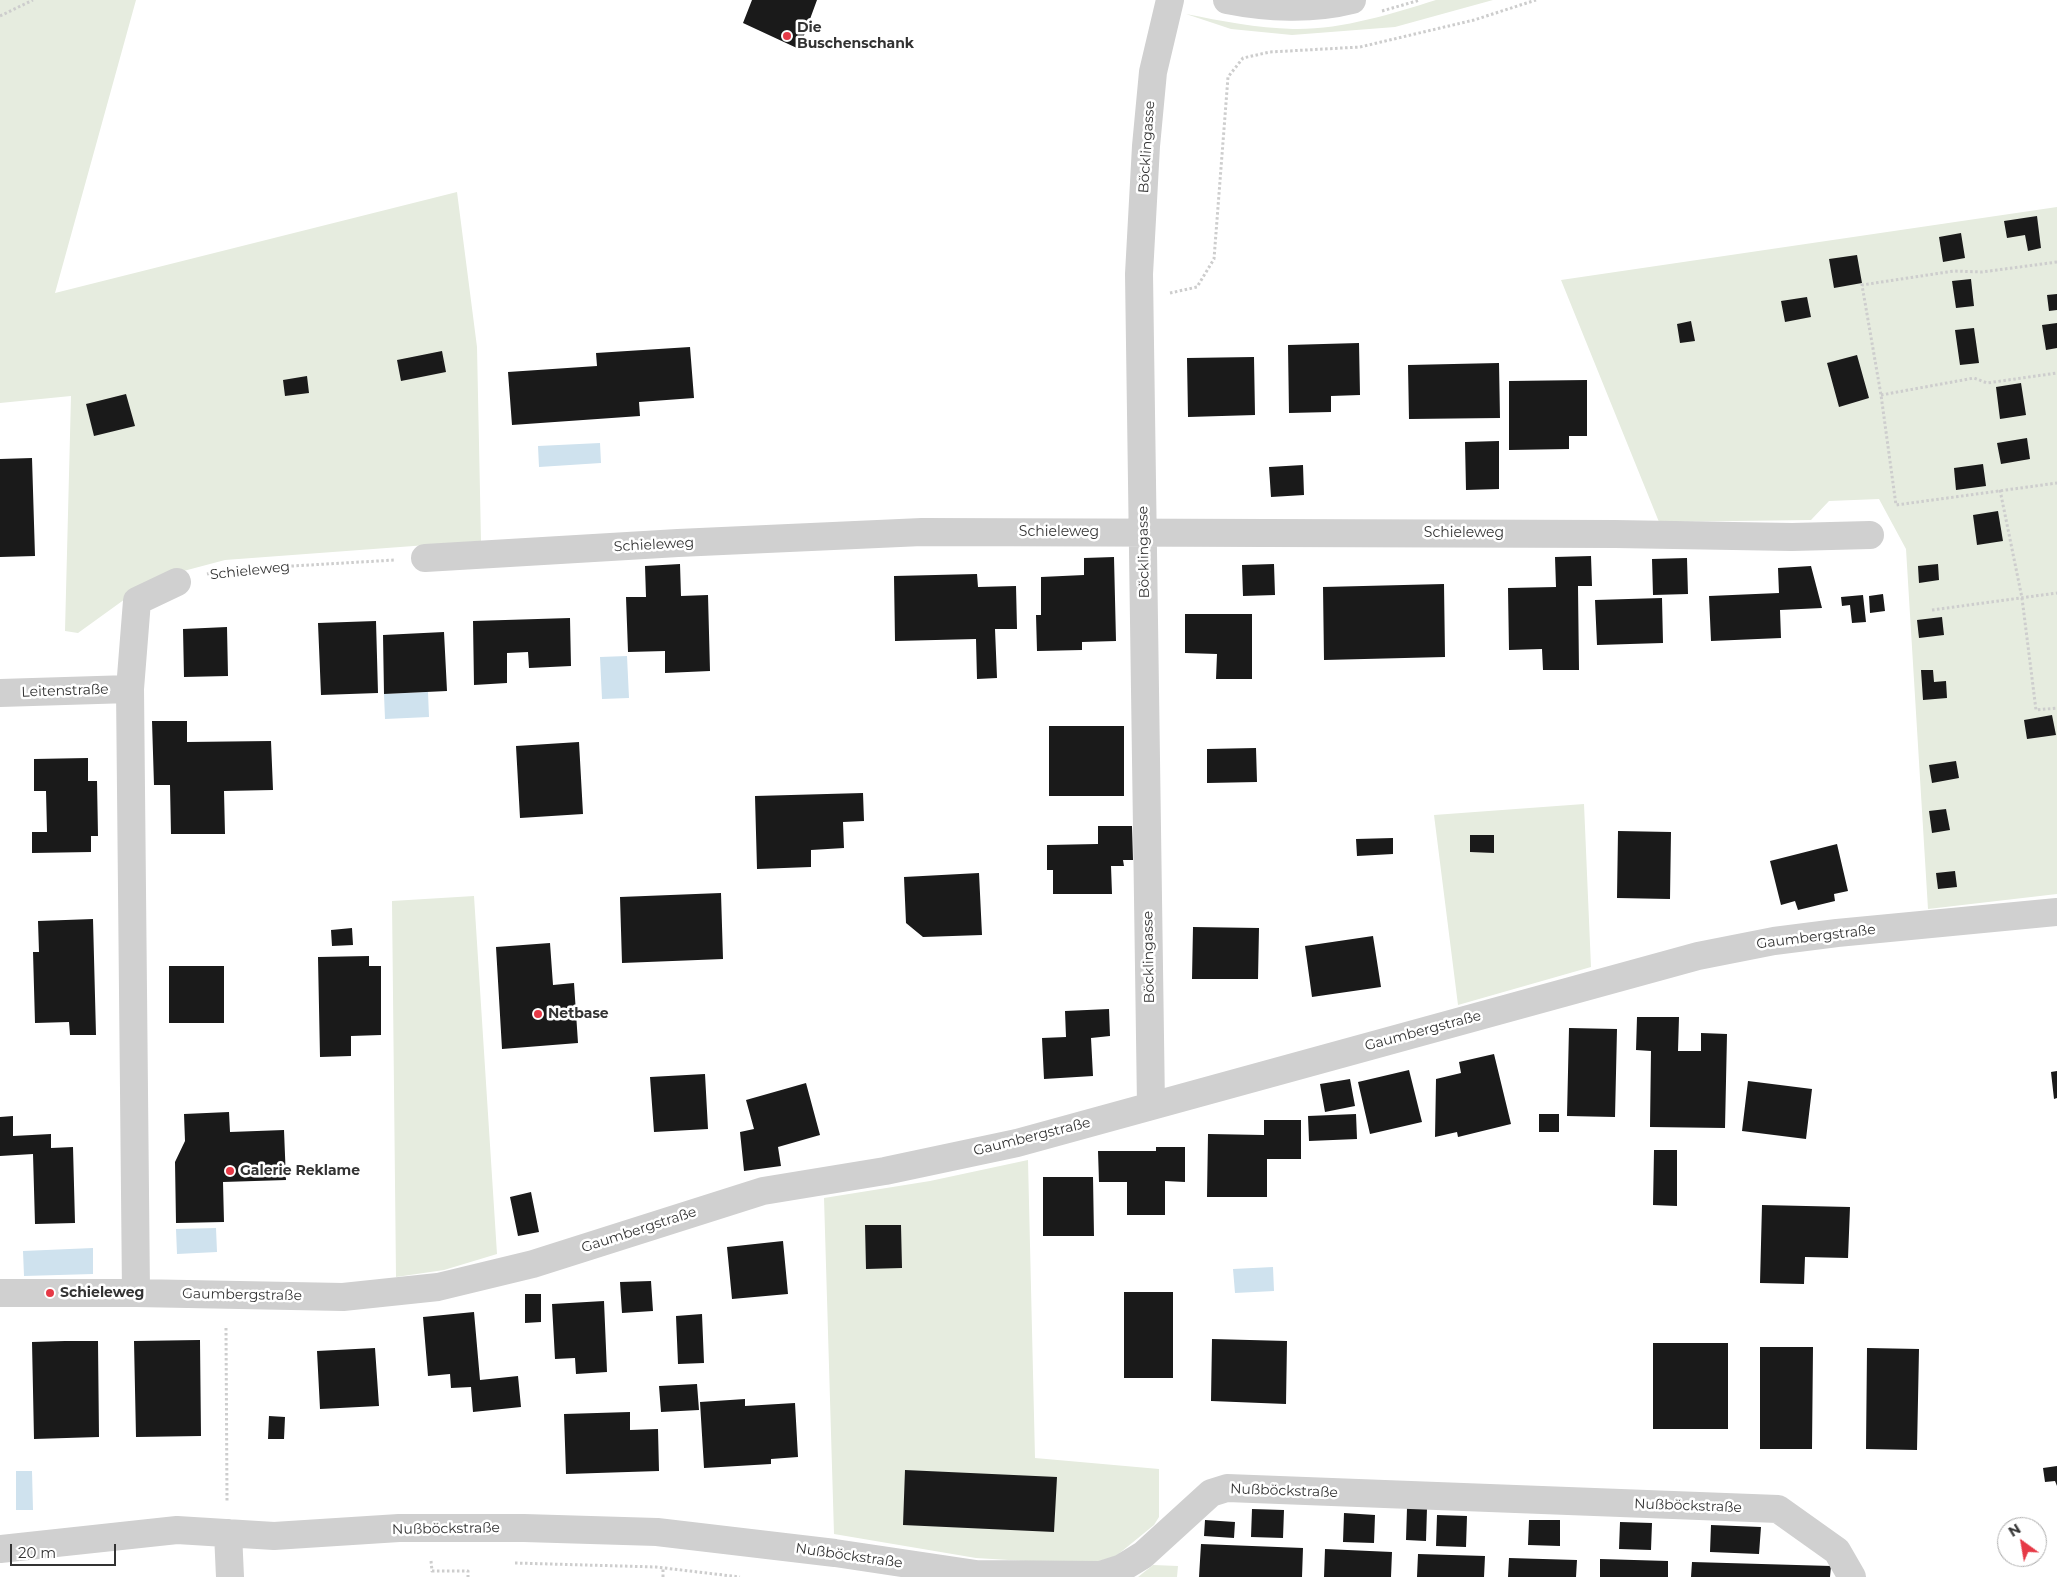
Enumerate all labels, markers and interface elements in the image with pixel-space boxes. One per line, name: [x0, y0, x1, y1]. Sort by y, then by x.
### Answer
place label: Die Buschenschank: [797, 20, 914, 52]
marker: Die Buschenschank: [781, 30, 793, 42]
street label: Böcklingasse: [1135, 100, 1159, 194]
street label: Böcklingasse: [1135, 506, 1153, 598]
street label: Schieleweg: [1019, 524, 1099, 540]
street label: Schieleweg: [1424, 525, 1504, 541]
street label: Schieleweg: [613, 535, 695, 555]
street label: Schieleweg: [209, 558, 291, 584]
street label: Leitenstraße: [21, 681, 109, 701]
street label: Böcklingasse: [1140, 911, 1158, 1003]
street label: Gaumbergstraße: [1755, 921, 1877, 953]
place label: Netbase: [548, 1006, 609, 1022]
street label: Gaumbergstraße: [1363, 1007, 1483, 1055]
marker: Netbase: [532, 1008, 544, 1020]
street label: Gaumbergstraße: [972, 1114, 1092, 1160]
place label: Galerie Reklame: [240, 1163, 360, 1179]
marker: Galerie Reklame: [224, 1165, 236, 1177]
street label: Gaumbergstraße: [579, 1203, 699, 1257]
place label: Schieleweg: [60, 1285, 144, 1301]
street label: Gaumbergstraße: [182, 1286, 302, 1304]
marker: Schieleweg: [44, 1287, 56, 1299]
street label: Nußböckstraße: [1230, 1481, 1338, 1501]
street label: Nußböckstraße: [1634, 1496, 1742, 1516]
north arrow: [1997, 1517, 2047, 1567]
text: N: [2005, 1519, 2024, 1541]
street label: Nußböckstraße: [392, 1520, 500, 1538]
scale bar: [12, 1534, 119, 1566]
street label: Nußböckstraße: [794, 1540, 904, 1572]
text: 20 m: [18, 1543, 56, 1562]

